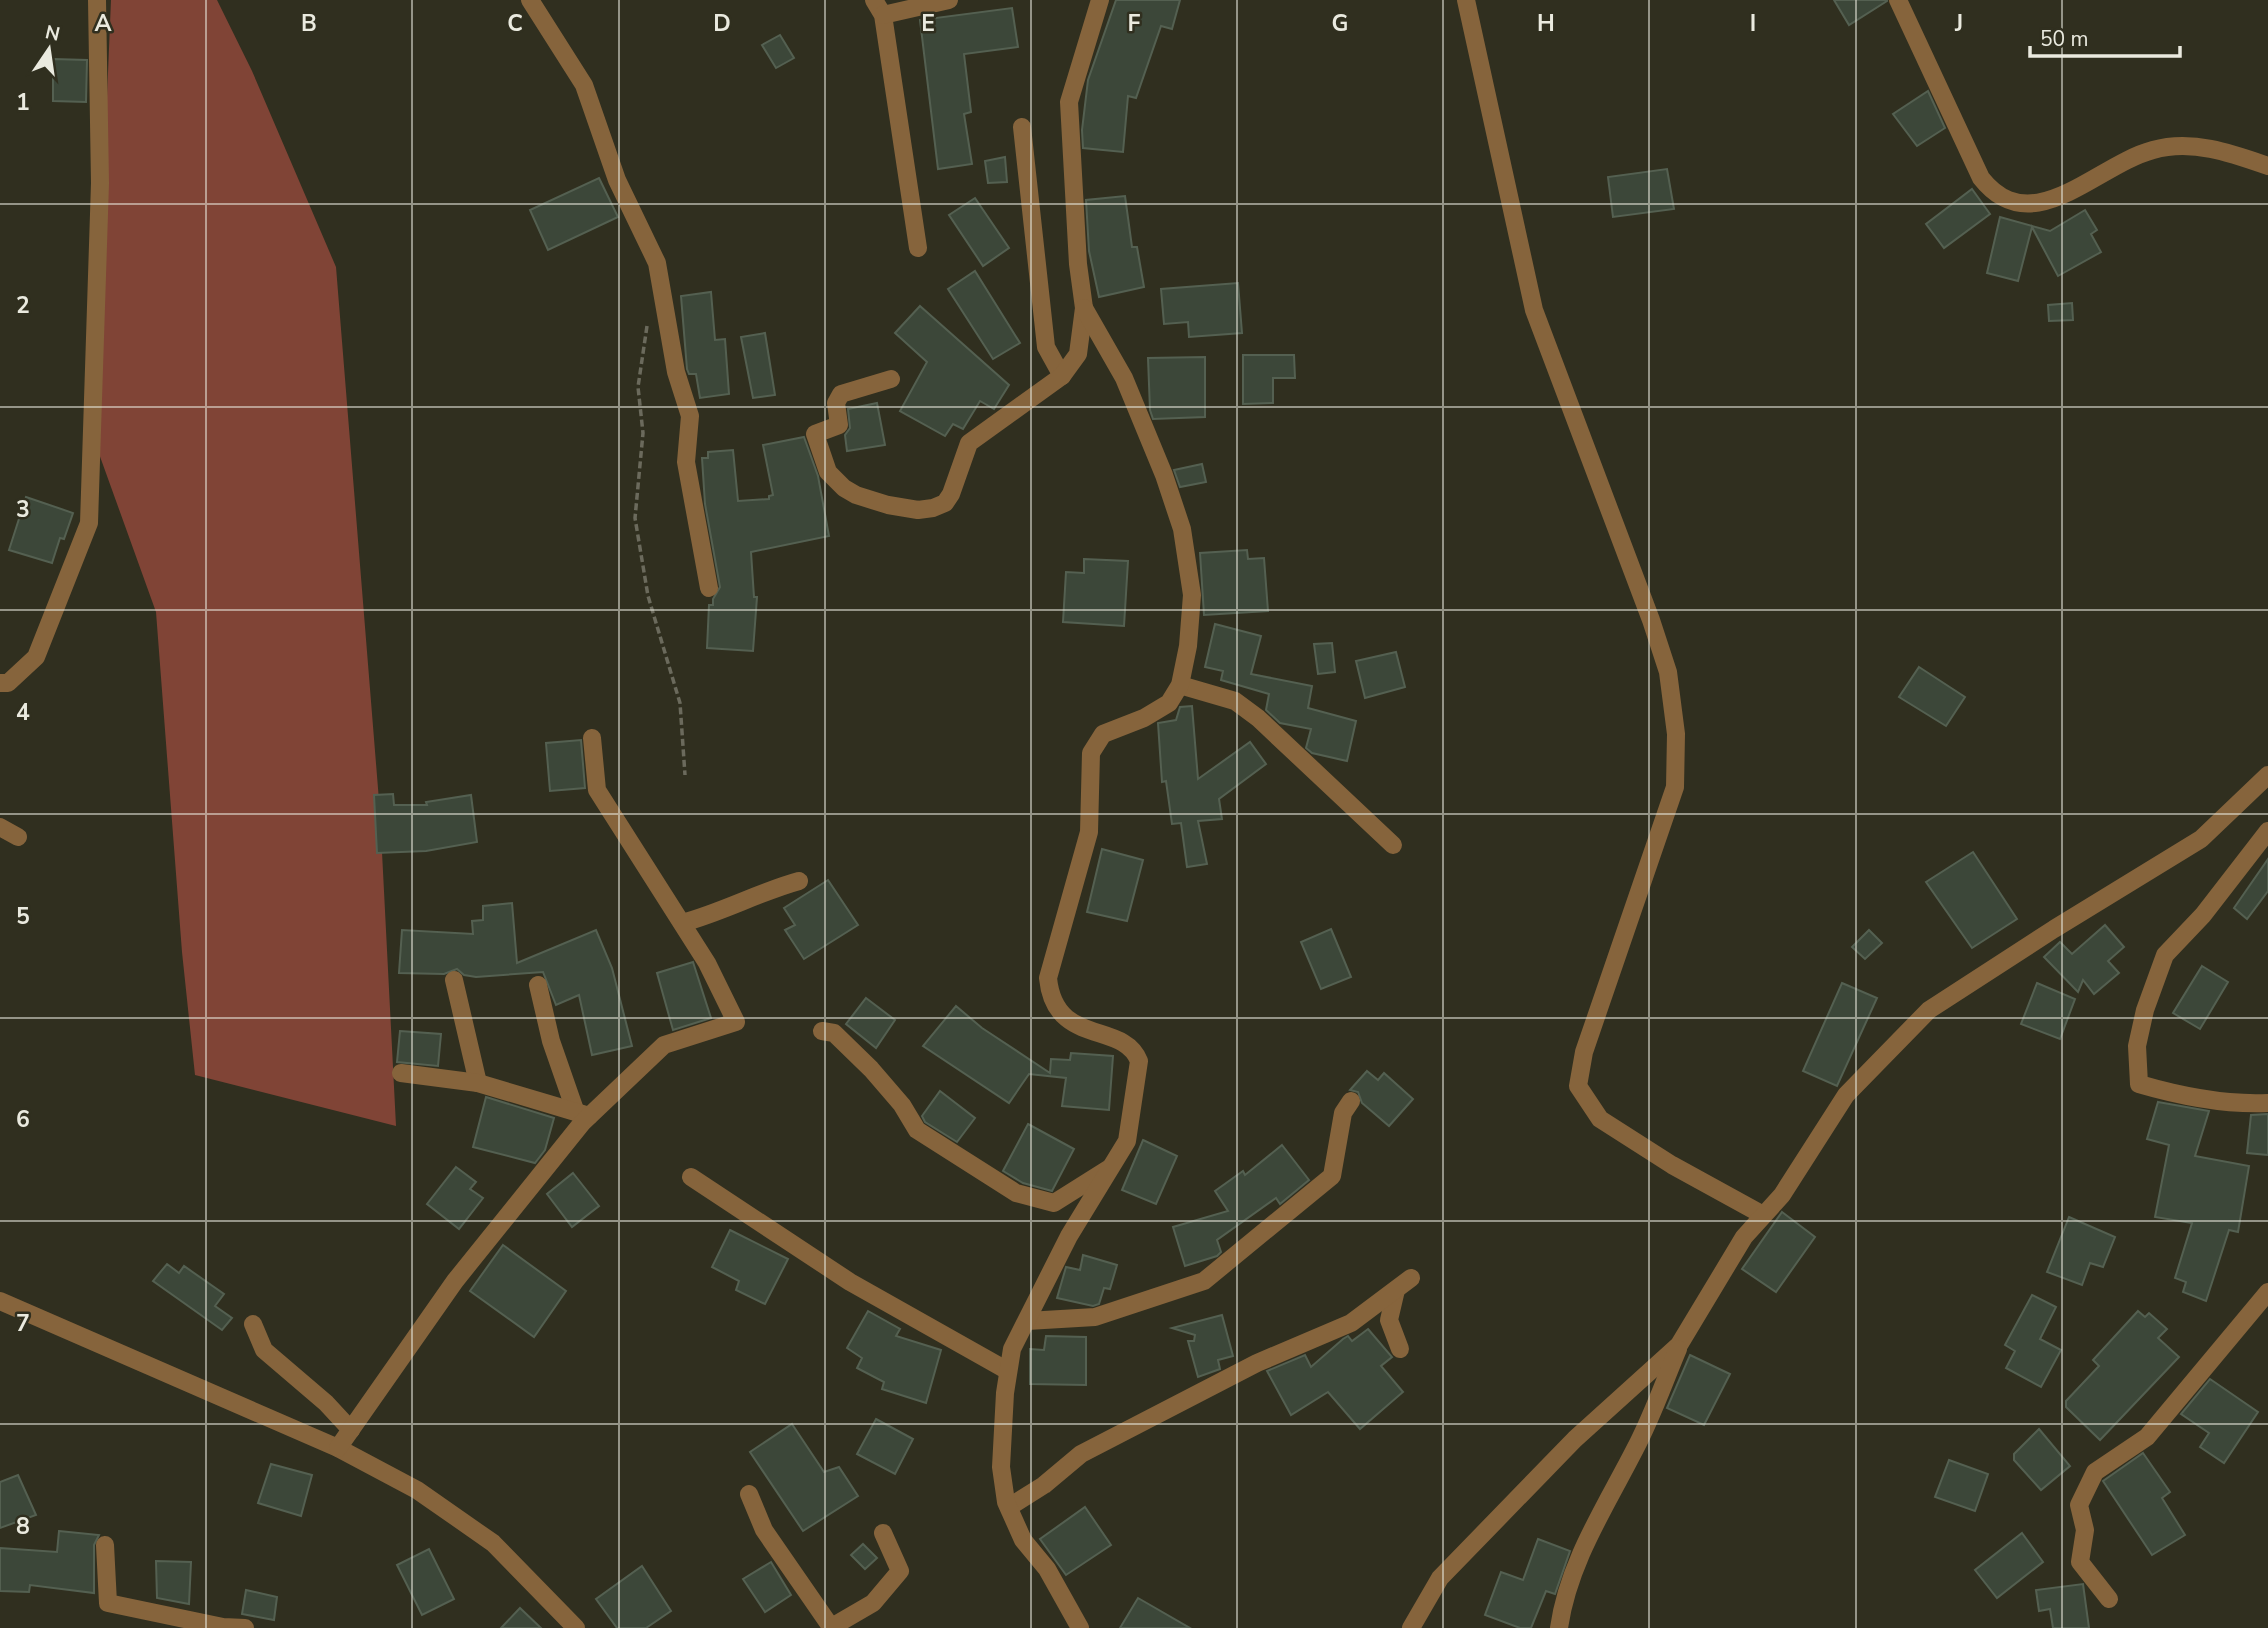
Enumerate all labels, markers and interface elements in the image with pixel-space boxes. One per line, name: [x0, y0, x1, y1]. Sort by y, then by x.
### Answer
text: A: [94, 8, 112, 39]
text: B: [301, 8, 317, 39]
text: C: [507, 8, 523, 39]
text: D: [713, 8, 731, 39]
text: E: [921, 8, 935, 39]
text: F: [1128, 8, 1141, 39]
text: G: [1332, 8, 1348, 39]
text: H: [1537, 8, 1555, 39]
text: I: [1750, 8, 1756, 39]
text: J: [1954, 8, 1963, 39]
north arrow: [14, 14, 84, 84]
scale bar: [2030, 14, 2180, 58]
text: N: [43, 19, 62, 48]
text: 50 m: [2040, 25, 2089, 53]
text: 1: [16, 87, 30, 118]
text: 2: [16, 290, 30, 321]
text: 3: [16, 494, 30, 525]
text: 4: [16, 697, 30, 728]
text: 5: [16, 901, 30, 932]
text: 6: [16, 1104, 30, 1135]
text: 7: [16, 1308, 30, 1339]
text: 8: [16, 1511, 30, 1542]

